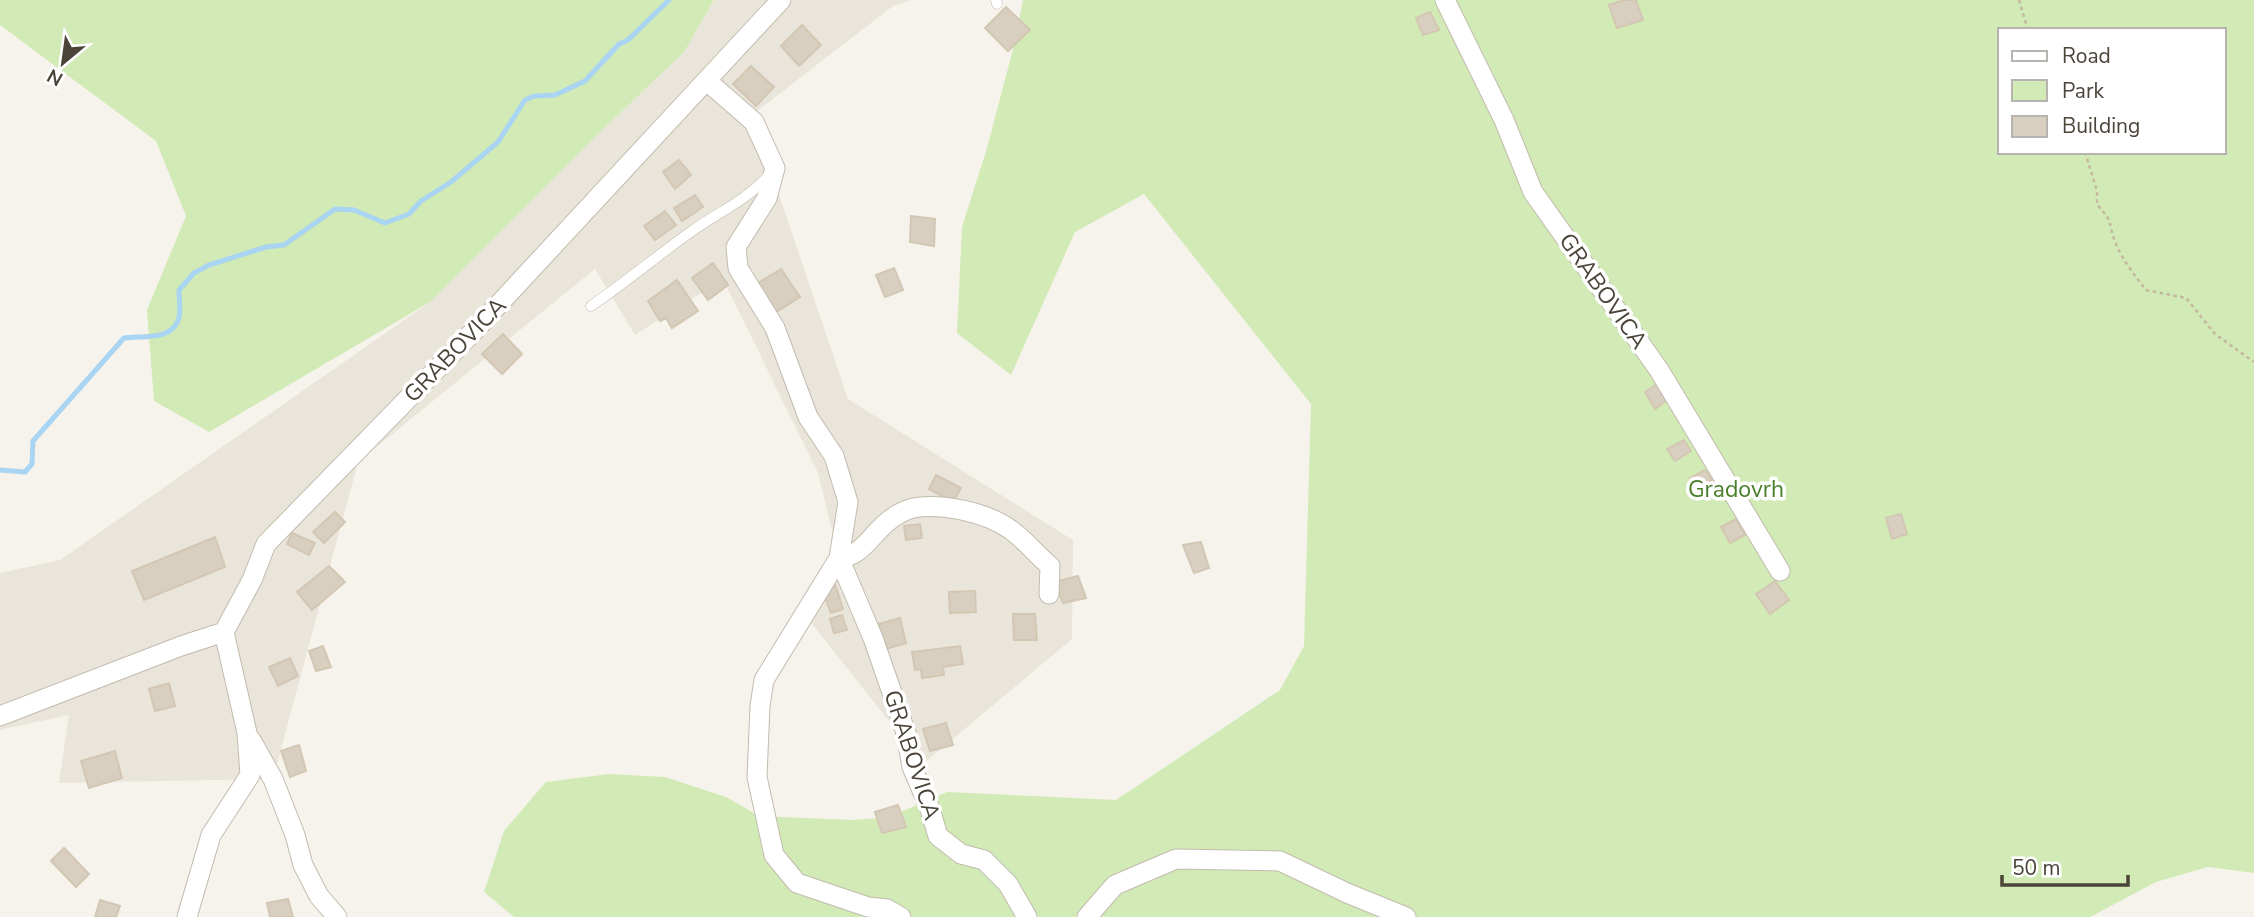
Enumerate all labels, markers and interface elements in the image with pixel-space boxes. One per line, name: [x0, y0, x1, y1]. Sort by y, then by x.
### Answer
north arrow: [28, 28, 98, 98]
legend: [1998, 28, 2226, 154]
text: Road: [2062, 42, 2111, 70]
text: N: [43, 62, 68, 92]
text: Park: [2062, 77, 2104, 105]
text: Building: [2062, 112, 2140, 140]
street label: GRABOVICA: [1552, 227, 1655, 355]
street label: GRABOVICA: [397, 291, 513, 409]
park label: Gradovrh: [1688, 474, 1784, 505]
street label: GRABOVICA: [876, 686, 948, 824]
scale bar: [2002, 844, 2128, 888]
text: 50 m: [2012, 854, 2061, 882]

